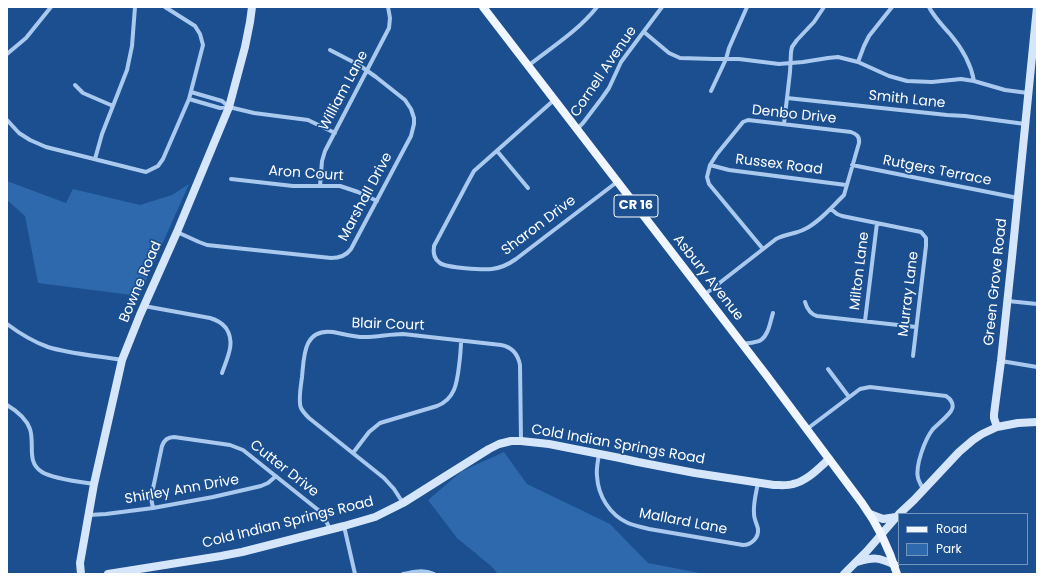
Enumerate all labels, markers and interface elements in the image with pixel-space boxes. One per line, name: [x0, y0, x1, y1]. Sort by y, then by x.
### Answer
street label: Cornell Avenue: [567, 23, 641, 121]
street label: William Lane: [316, 48, 372, 134]
street label: Smith Lane: [868, 88, 946, 112]
street label: Denbo Drive: [751, 102, 837, 128]
street label: Marshall Drive: [336, 150, 396, 244]
street label: Russex Road: [734, 151, 824, 179]
street label: Rutgers Terrace: [881, 152, 993, 190]
street label: Aron Court: [268, 163, 344, 185]
street label: Sharon Drive: [499, 193, 579, 259]
road number: CR 16: [614, 195, 658, 217]
street label: Green Grove Road: [981, 218, 1011, 346]
street label: Milton Lane: [847, 231, 873, 311]
street label: Asbury Avenue: [669, 232, 747, 324]
street label: Bowne Road: [116, 239, 166, 325]
street label: Murray Lane: [895, 250, 923, 338]
street label: Blair Court: [351, 315, 425, 335]
street label: Cold Indian Springs Road: [530, 421, 706, 469]
street label: Cutter Drive: [246, 437, 322, 501]
street label: Shirley Ann Drive: [124, 472, 240, 508]
street label: Cold Indian Springs Road: [201, 494, 375, 552]
street label: Mallard Lane: [637, 505, 729, 539]
legend: [898, 513, 1028, 565]
text: Road: [936, 520, 967, 537]
text: Park: [936, 540, 962, 557]

